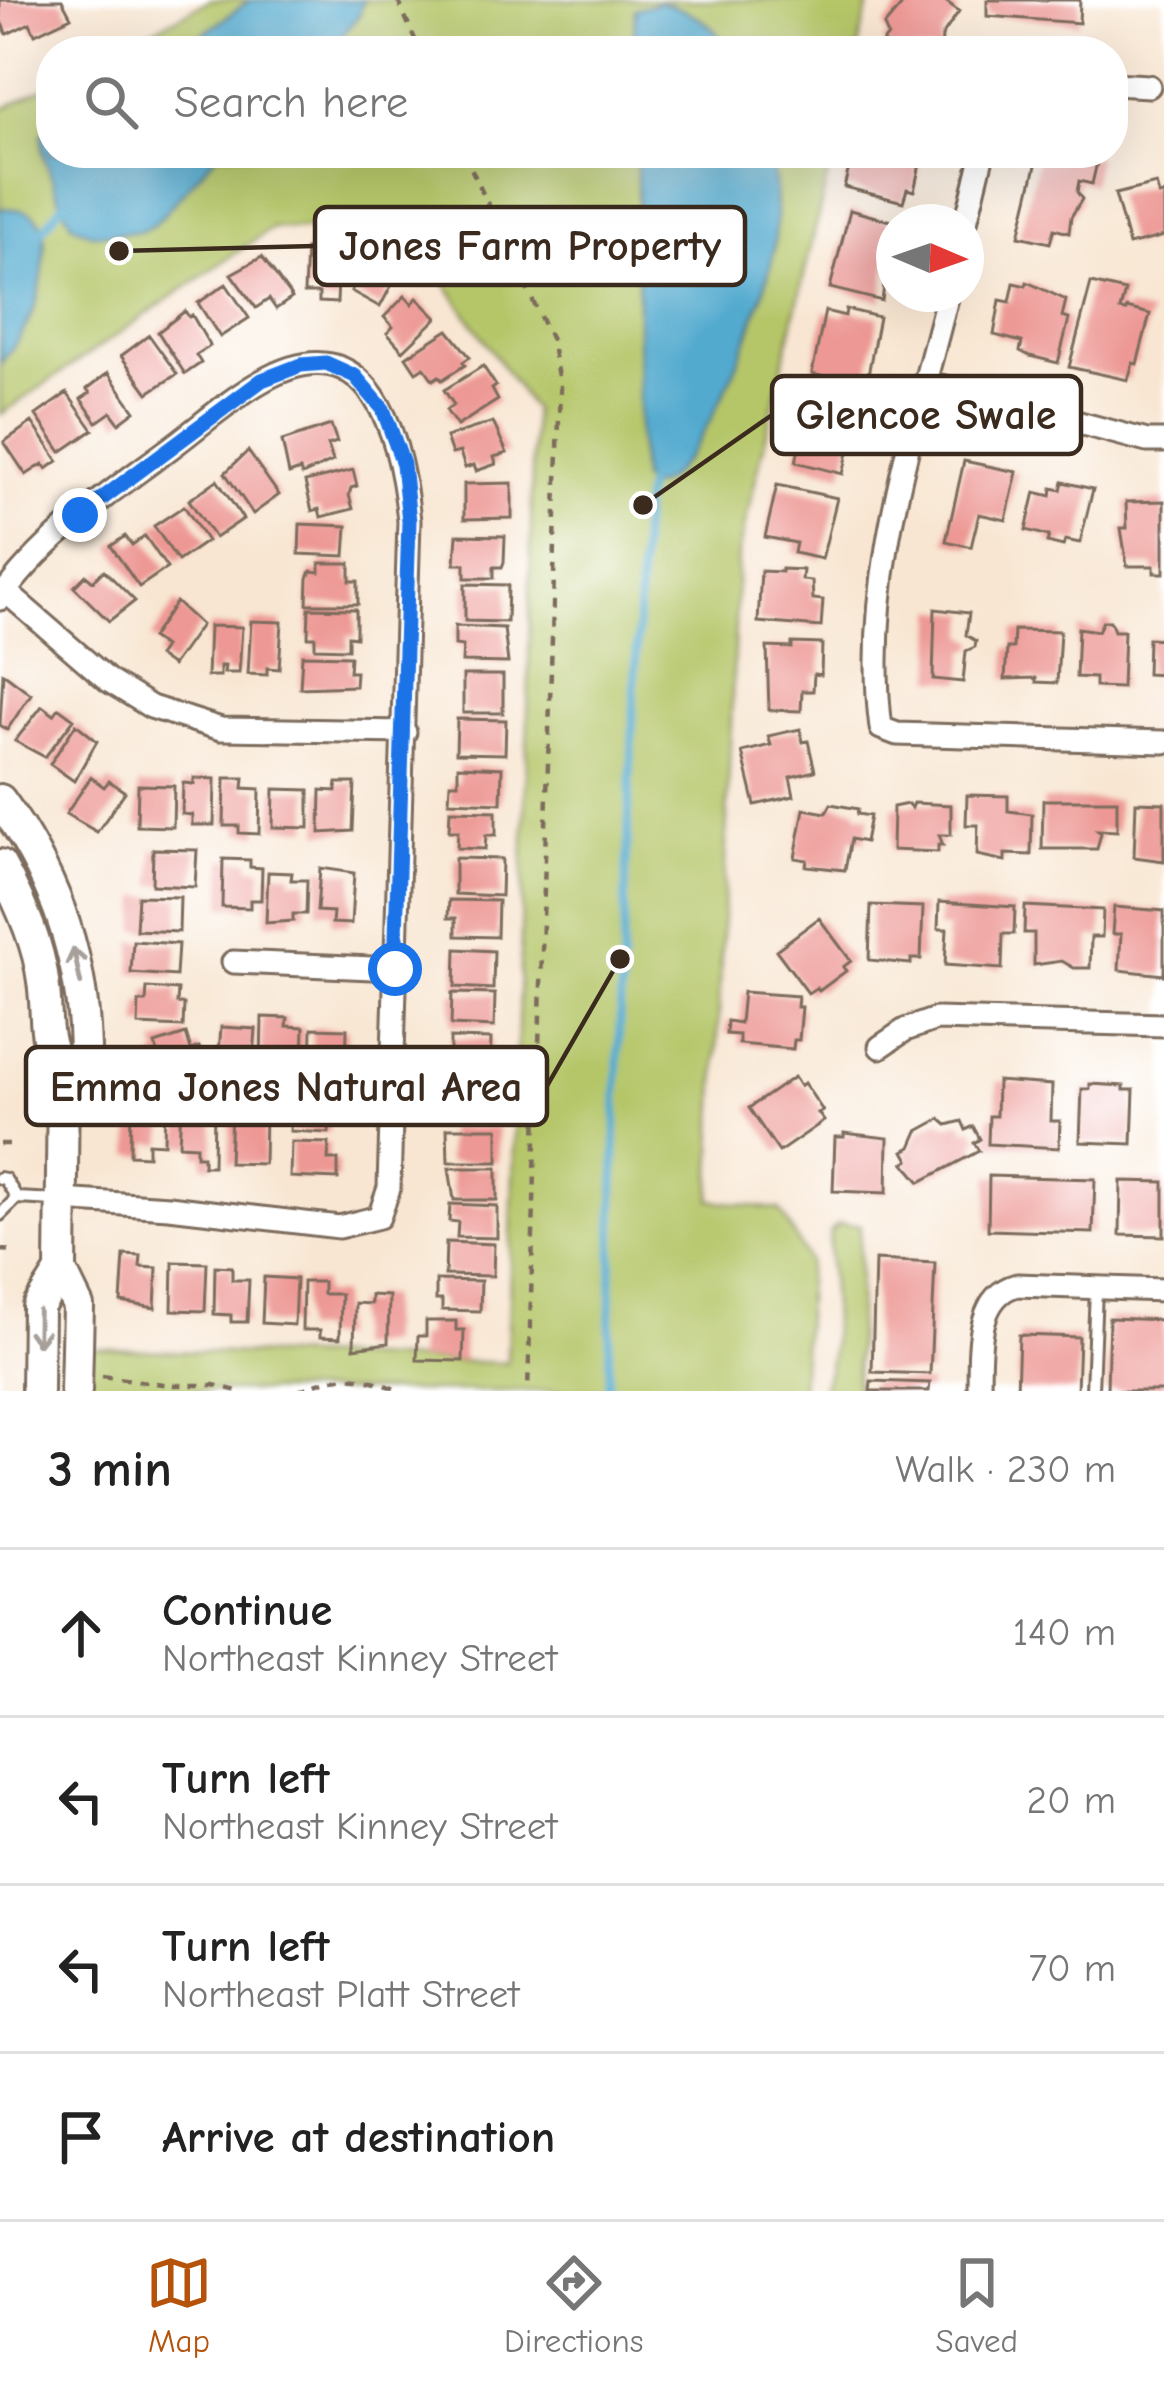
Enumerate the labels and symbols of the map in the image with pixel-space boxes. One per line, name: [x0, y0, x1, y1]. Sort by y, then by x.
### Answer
north arrow: [876, 204, 984, 312]
callout: Jones Farm Property: [315, 207, 745, 285]
text: Jones Farm Property: [339, 222, 722, 271]
callout: Glencoe Swale: [772, 376, 1081, 454]
text: Glencoe Swale: [796, 391, 1056, 440]
route end: [53, 488, 107, 542]
route start: [368, 942, 422, 996]
one-way arrow: [65, 947, 87, 986]
callout: Emma Jones Natural Area: [26, 1047, 547, 1125]
text: Emma Jones Natural Area: [50, 1063, 522, 1112]
one-way arrow: [27, 1308, 49, 1347]

